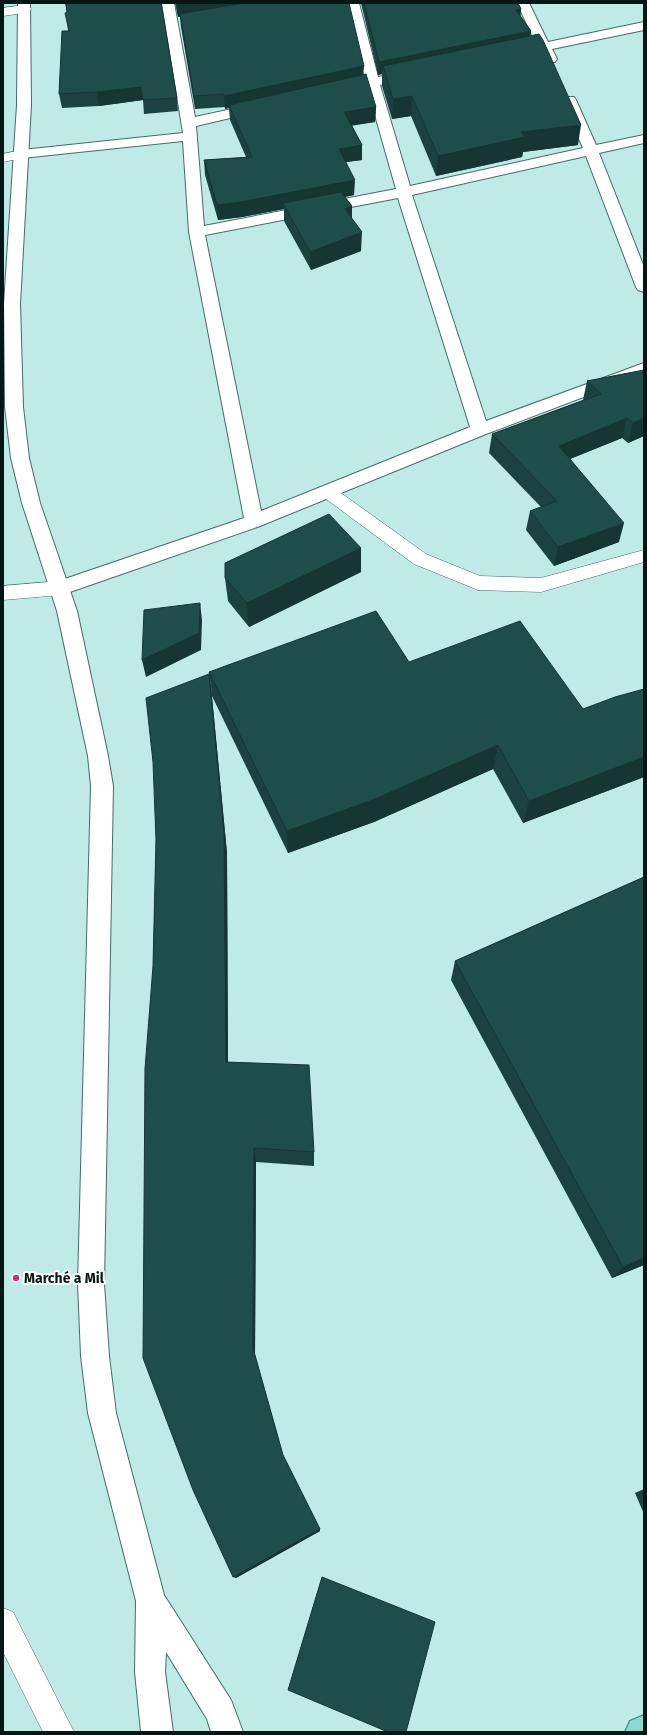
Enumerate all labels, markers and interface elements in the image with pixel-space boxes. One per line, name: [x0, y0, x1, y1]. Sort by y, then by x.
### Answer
place label: Marché a Mil: [24, 1270, 105, 1287]
marker: Marché a Mil: [11, 1273, 21, 1283]

